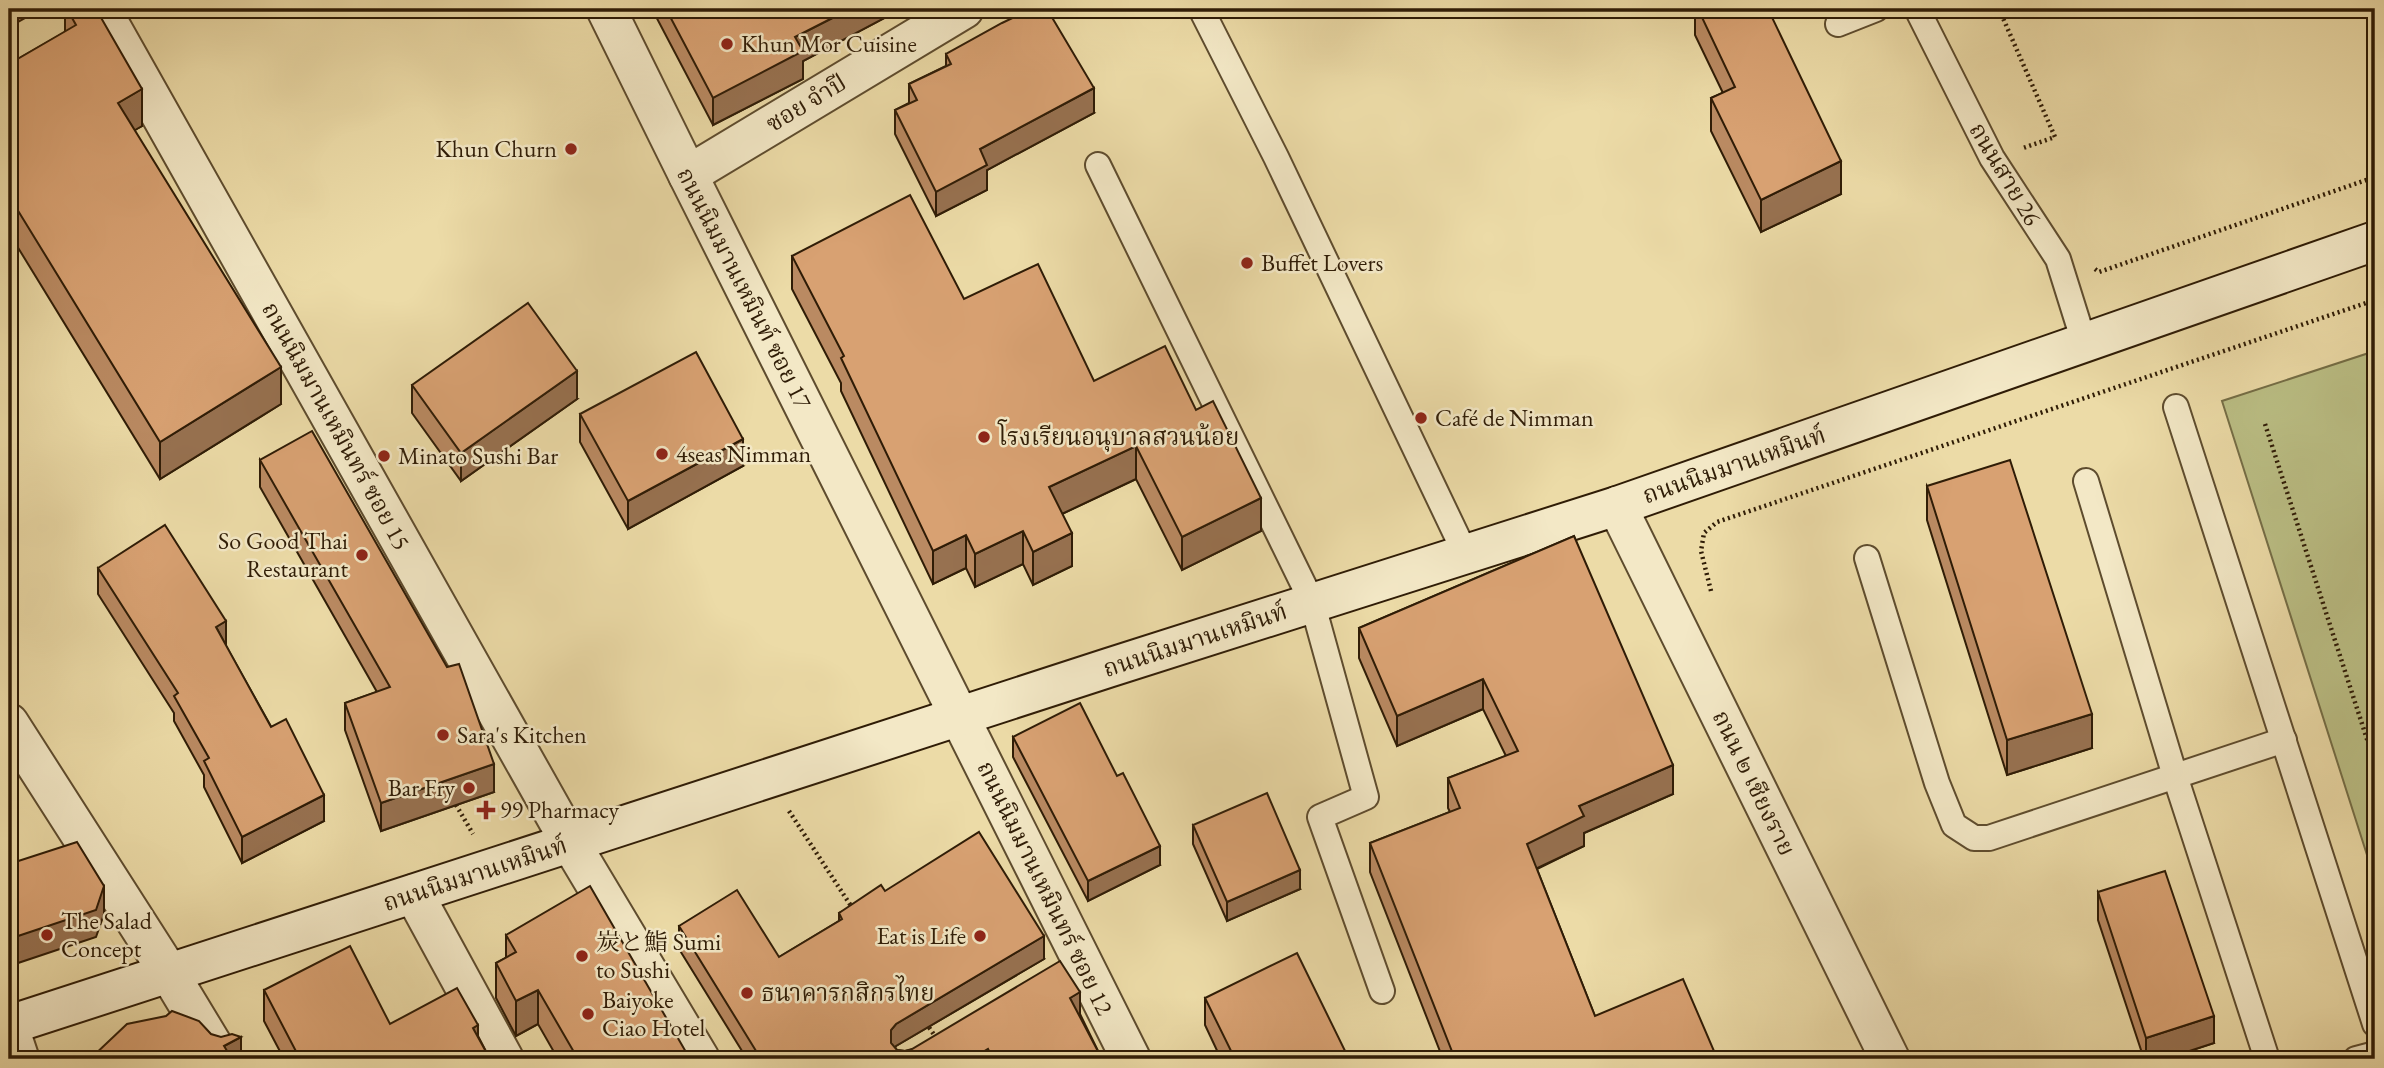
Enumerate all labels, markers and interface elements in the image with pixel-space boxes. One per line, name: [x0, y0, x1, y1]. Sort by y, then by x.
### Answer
place label: Khun Mor Cuisine: [741, 28, 917, 59]
marker: Khun Mor Cuisine: [719, 36, 735, 52]
street label: ซอย จำปี: [760, 67, 852, 139]
street label: ถนนสาย 26: [1963, 116, 2048, 231]
place label: Khun Churn: [435, 133, 557, 164]
marker: Khun Churn: [563, 141, 579, 157]
street label: ถนนนิมมานเหมินท์ ซอย 17: [670, 162, 819, 414]
place label: Buffet Lovers: [1261, 247, 1383, 278]
marker: Buffet Lovers: [1239, 255, 1255, 271]
street label: ถนนนิมมานเหมินทร์ ซอย 15: [255, 296, 418, 555]
place label: Café de Nimman: [1435, 402, 1594, 433]
marker: Café de Nimman: [1413, 410, 1429, 426]
place label: โรงเรียนอนุบาลสวนน้อย: [997, 419, 1239, 452]
street label: ถนนนิมมานเหมินท์: [1638, 419, 1829, 510]
marker: โรงเรียนอนุบาลสวนน้อย: [976, 429, 992, 445]
place label: 4seas Nimman: [676, 438, 812, 469]
place label: Minato Sushi Bar: [398, 440, 558, 471]
marker: 4seas Nimman: [654, 446, 670, 462]
marker: Minato Sushi Bar: [376, 448, 392, 464]
place label: So Good Thai Restaurant: [218, 525, 348, 584]
marker: So Good Thai Restaurant: [354, 547, 370, 563]
street label: ถนนนิมมานเหมินท์: [1099, 595, 1291, 684]
street label: ถนน ๒ เชียงราย: [1706, 705, 1803, 861]
place label: Sara's Kitchen: [457, 719, 587, 750]
marker: Sara's Kitchen: [435, 727, 451, 743]
street label: ถนนนิมมานเหมินทร์ ซอย 12: [970, 756, 1121, 1020]
place label: Bar Fry: [388, 772, 455, 803]
marker: Bar Fry: [461, 780, 477, 796]
place label: 99 Pharmacy: [500, 794, 620, 825]
marker: 99 Pharmacy: [478, 802, 494, 818]
street label: ถนนนิมมานเหมินท์: [379, 829, 571, 918]
place label: The Salad Concept: [61, 905, 153, 964]
place label: Eat is Life: [876, 920, 966, 951]
place label: 炭と鮨 Sumi to Sushi: [596, 926, 721, 985]
marker: The Salad Concept: [39, 927, 55, 943]
marker: Eat is Life: [972, 928, 988, 944]
marker: 炭と鮨 Sumi to Sushi: [574, 948, 590, 964]
place label: ธนาคารกสิกรไทย: [761, 975, 934, 1008]
place label: Baiyoke Ciao Hotel: [602, 984, 705, 1043]
marker: ธนาคารกสิกรไทย: [739, 985, 755, 1001]
marker: Baiyoke Ciao Hotel: [580, 1006, 596, 1022]

